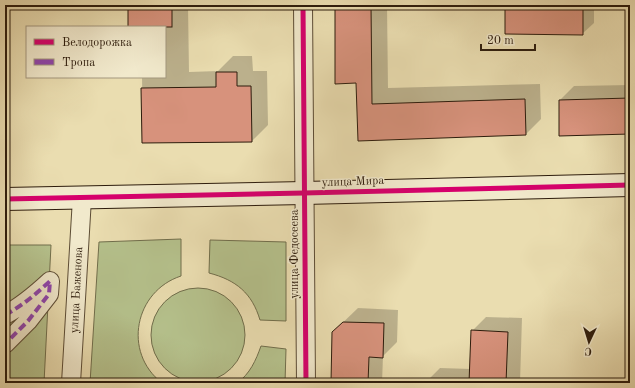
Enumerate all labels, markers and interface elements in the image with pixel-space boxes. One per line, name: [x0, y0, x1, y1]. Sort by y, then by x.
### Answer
legend: [26, 26, 166, 78]
scale bar: [481, 26, 535, 52]
text: 20 m: [487, 35, 514, 47]
text: Велодорожка: [62, 37, 132, 49]
text: Тропа: [62, 57, 95, 69]
street label: улица Мира: [321, 175, 385, 189]
street label: улица Федосеева: [289, 209, 301, 299]
street label: улица Баженова: [69, 246, 85, 334]
north arrow: [569, 322, 609, 362]
text: С: [584, 345, 592, 356]

